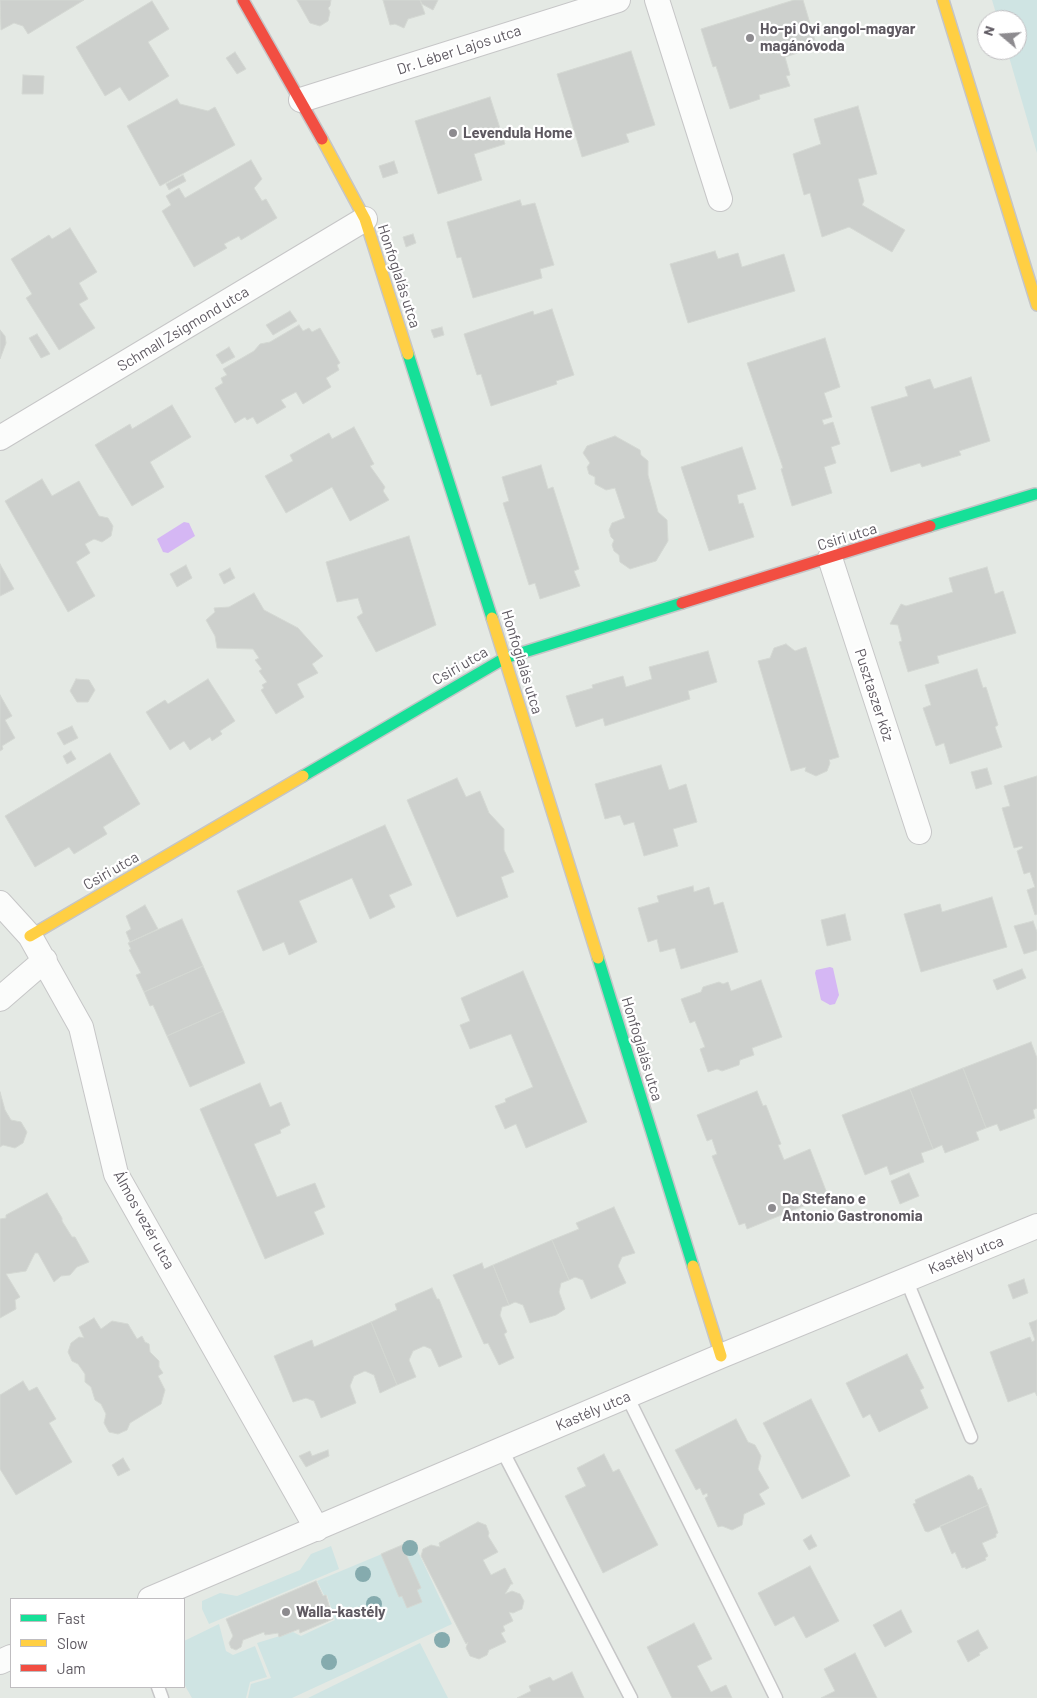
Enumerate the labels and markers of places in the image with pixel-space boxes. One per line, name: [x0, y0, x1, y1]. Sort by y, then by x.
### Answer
place label: Ho-pi Ovi angol-magyar magánóvoda: [760, 20, 915, 55]
marker: Ho-pi Ovi angol-magyar magánóvoda: [744, 32, 756, 44]
place label: Levendula Home: [463, 124, 573, 142]
marker: Levendula Home: [447, 127, 459, 139]
place label: Da Stefano e Antonio Gastronomia: [782, 1190, 923, 1225]
marker: Da Stefano e Antonio Gastronomia: [766, 1202, 778, 1214]
place label: Walla-kastély: [296, 1603, 386, 1621]
marker: Walla-kastély: [280, 1606, 292, 1618]

